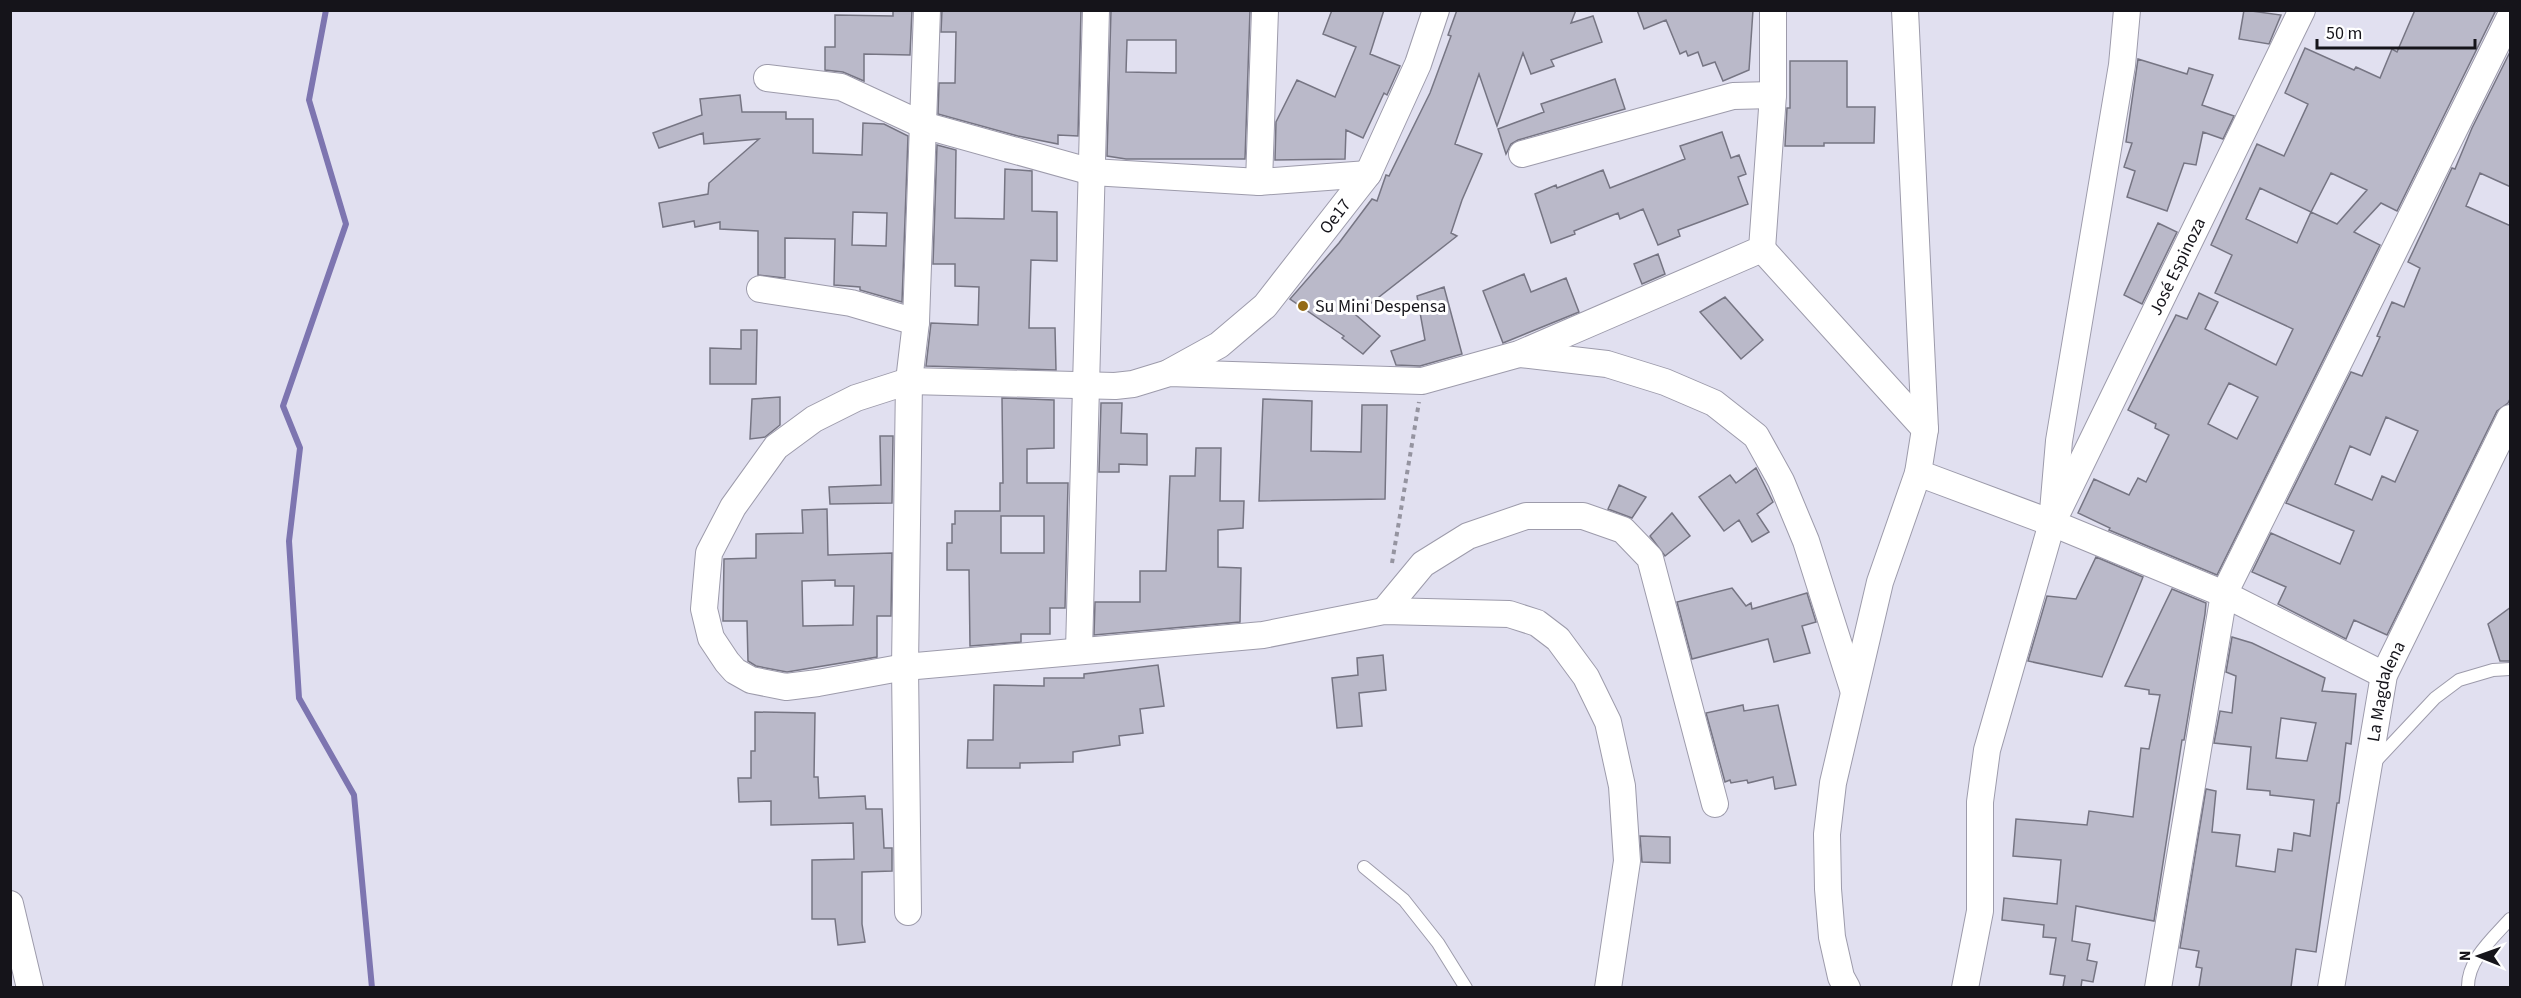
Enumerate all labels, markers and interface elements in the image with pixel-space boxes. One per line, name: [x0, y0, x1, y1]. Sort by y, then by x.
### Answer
scale bar: [2317, 12, 2474, 50]
text: 50 m: [2326, 21, 2362, 46]
street label: Oe17: [1314, 194, 1357, 240]
street label: José Espinoza: [2143, 213, 2212, 319]
place label: Su Mini Despensa: [1315, 294, 1446, 319]
marker: Su Mini Despensa: [1296, 299, 1310, 313]
street label: La Magdalena: [2361, 637, 2412, 744]
north arrow: [2449, 926, 2509, 986]
text: N: [2454, 950, 2476, 961]

